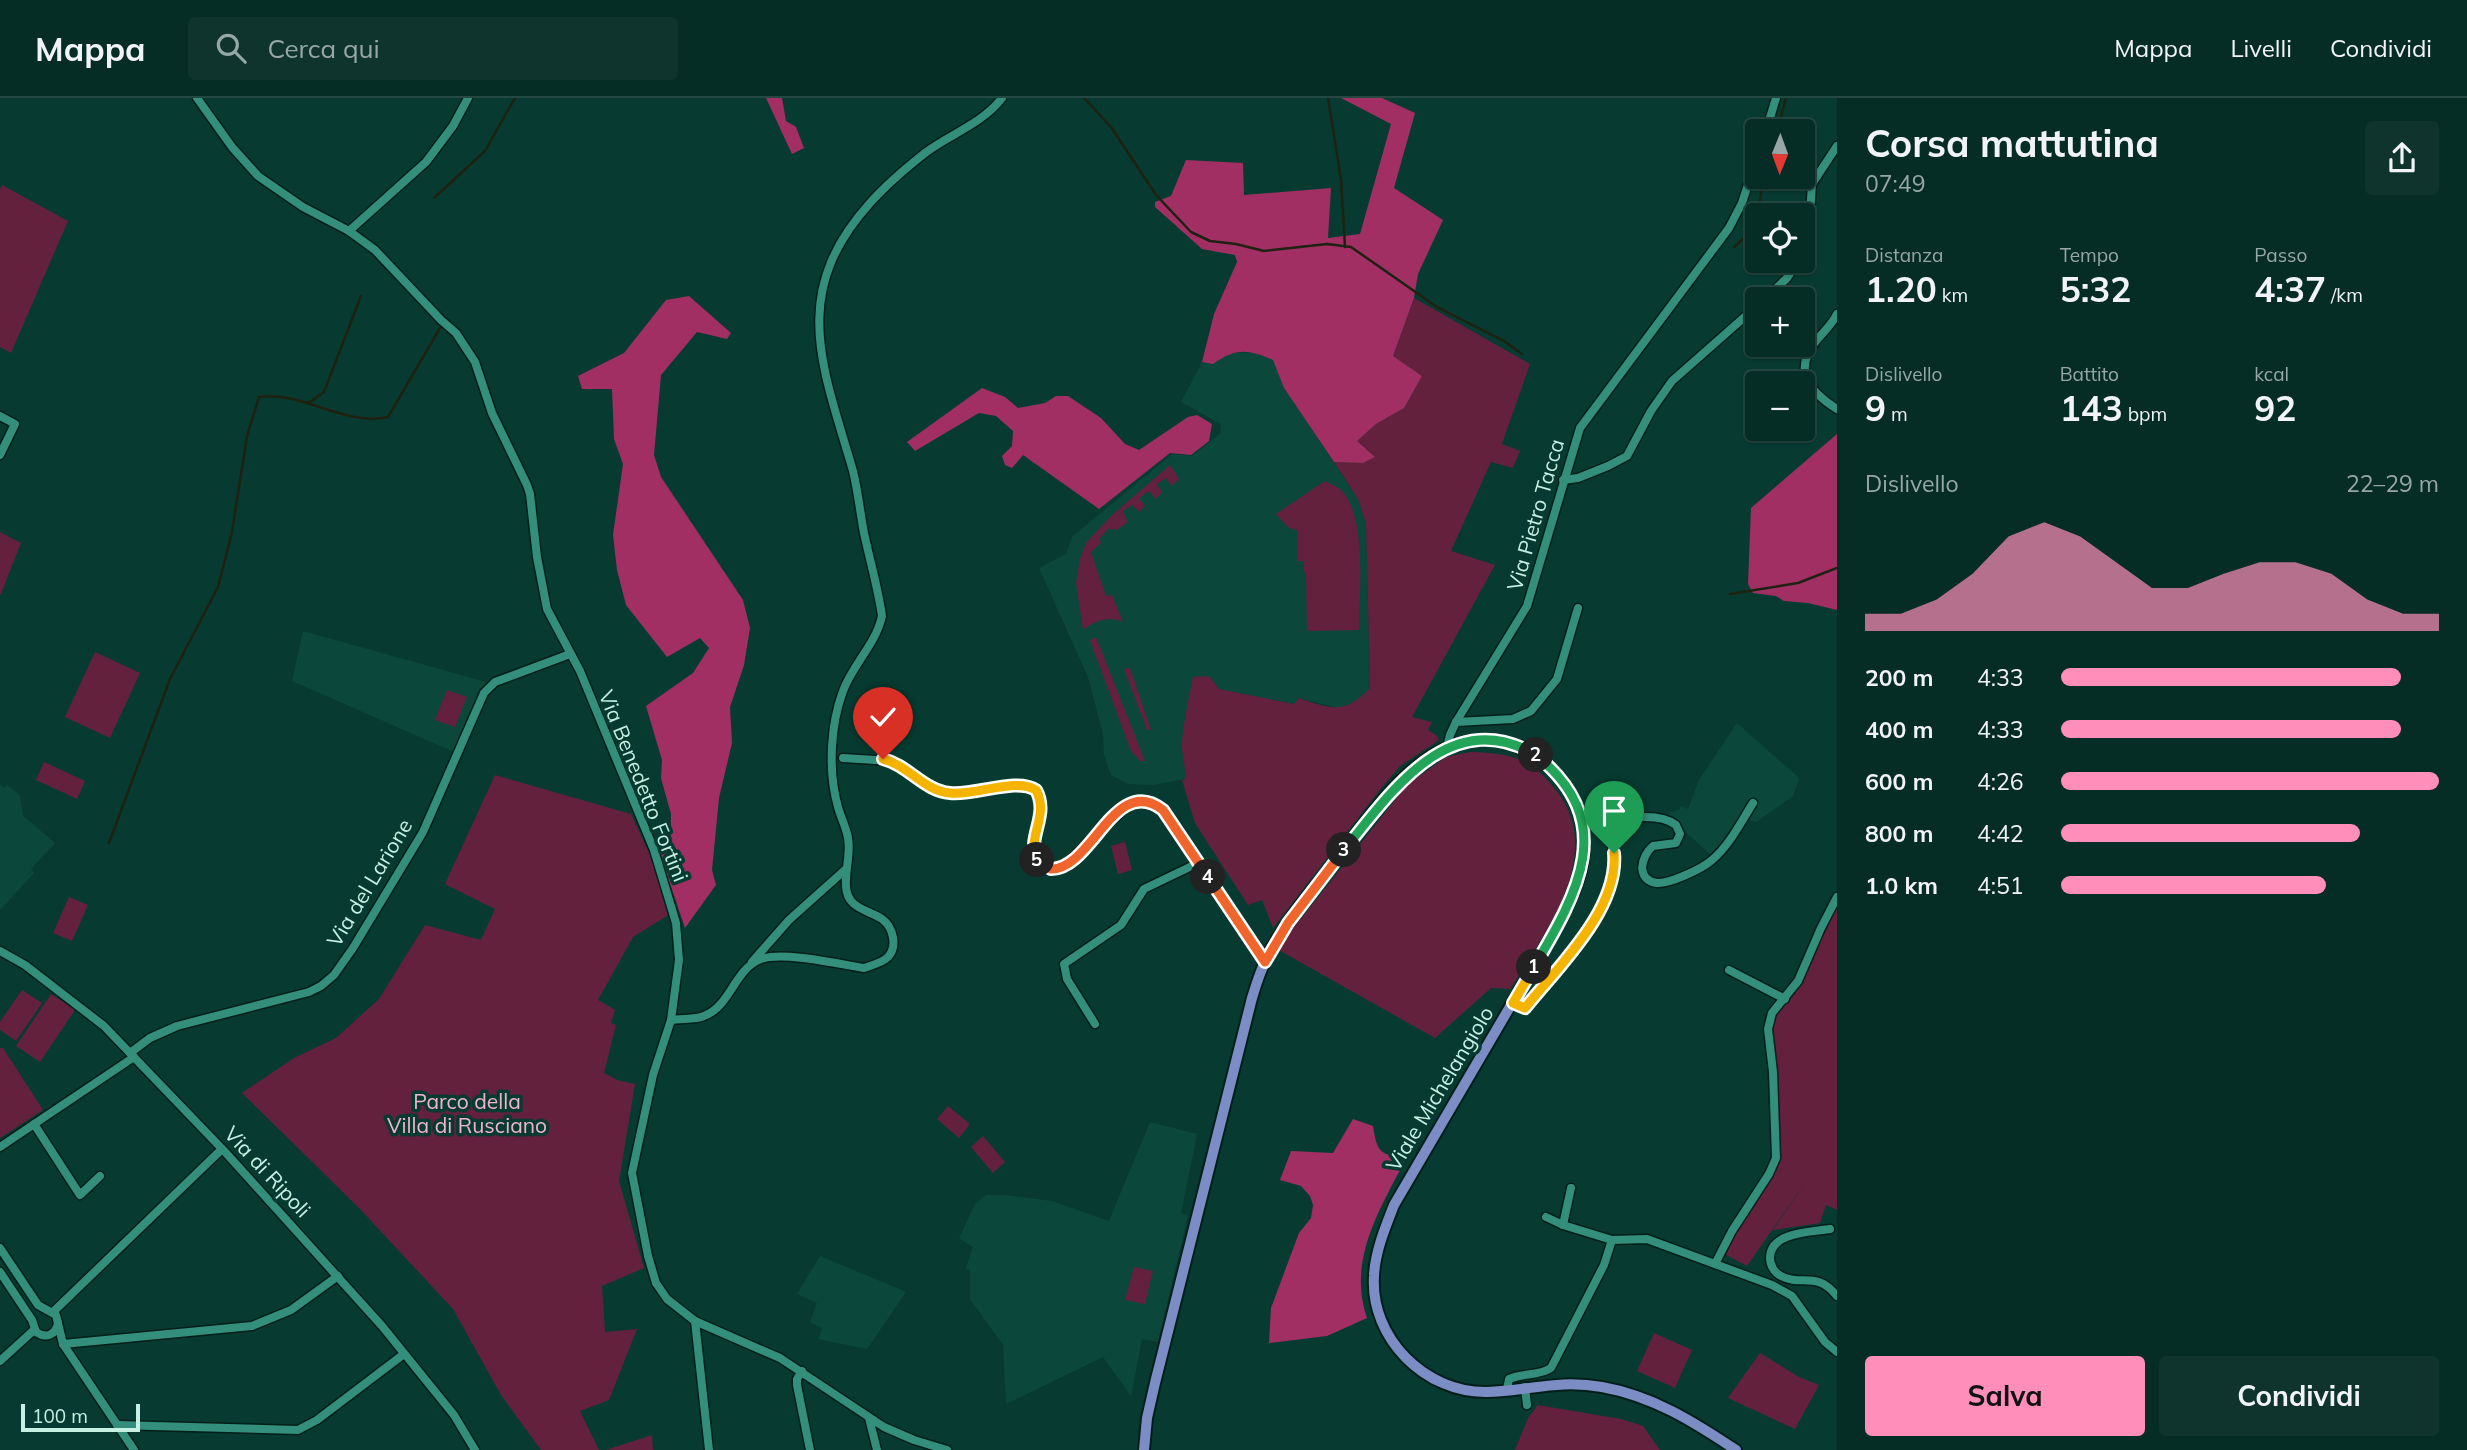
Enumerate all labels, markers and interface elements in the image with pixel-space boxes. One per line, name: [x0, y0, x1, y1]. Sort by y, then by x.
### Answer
search box: [188, 17, 678, 80]
text: Mappa: [35, 28, 146, 69]
icon: search: [212, 29, 250, 67]
text: Cerca qui: [268, 32, 380, 65]
text: Mappa: [2114, 33, 2192, 63]
text: Livelli: [2230, 33, 2292, 63]
text: Condividi: [2330, 33, 2432, 63]
north arrow: [1745, 119, 1815, 189]
map controls: [1745, 119, 1815, 441]
text: Corsa mattutina: [1865, 119, 2159, 167]
button: share: [2365, 121, 2439, 195]
text: 07:49: [1865, 169, 1925, 198]
button: locate: [1745, 203, 1815, 273]
text: Distanza: [1865, 243, 1943, 267]
text: Tempo: [2060, 243, 2119, 267]
text: Passo: [2254, 243, 2307, 267]
text: 1.20: [1865, 267, 1937, 311]
text: 5:32: [2060, 267, 2131, 311]
text: 4:37: [2254, 267, 2326, 311]
text: km: [1937, 283, 1968, 307]
text: /km: [2326, 283, 2363, 307]
button: +: [1745, 287, 1815, 357]
text: Dislivello: [1865, 362, 1942, 386]
text: Battito: [2060, 362, 2119, 386]
text: kcal: [2254, 362, 2289, 386]
button: −: [1745, 371, 1815, 441]
text: 9: [1865, 386, 1886, 430]
text: 143: [2060, 386, 2123, 430]
text: 92: [2254, 386, 2296, 430]
text: m: [1886, 402, 1908, 426]
text: bpm: [2123, 402, 2167, 426]
street label: Via Pietro Tacca: [1501, 436, 1569, 594]
text: Dislivello: [1865, 469, 1959, 498]
text: 22–29 m: [2346, 469, 2439, 498]
text: 200 m: [1865, 663, 1933, 692]
text: 4:33: [1977, 663, 2024, 692]
street label: Via Benedetto Fortini: [594, 686, 694, 885]
pin: [853, 687, 913, 759]
icon: check: [864, 698, 902, 736]
text: 400 m: [1865, 715, 1933, 744]
text: 4:33: [1977, 715, 2024, 744]
pin: 2: [1518, 738, 1554, 772]
text: 2: [1530, 742, 1541, 766]
text: 600 m: [1865, 767, 1933, 796]
text: 4:26: [1977, 767, 2024, 796]
pin: [1584, 781, 1644, 853]
icon: arrive: [1595, 792, 1633, 830]
street label: Via del Larione: [321, 814, 418, 951]
text: 800 m: [1865, 819, 1933, 848]
text: 4:42: [1977, 819, 2024, 848]
pin: 3: [1326, 832, 1362, 868]
text: 3: [1338, 837, 1349, 861]
pin: 5: [1020, 842, 1054, 878]
text: 5: [1031, 847, 1042, 871]
pin: 4: [1190, 860, 1226, 894]
text: 4: [1202, 864, 1213, 888]
text: 1.0 km: [1865, 871, 1938, 900]
text: 4:51: [1977, 871, 2024, 900]
pin: 1: [1516, 950, 1552, 984]
text: 1: [1528, 954, 1539, 978]
street label: Viale Michelangiolo: [1380, 1001, 1499, 1176]
park label: Parco della Villa di Rusciano: [387, 1088, 547, 1138]
street label: Via di Ripoli: [219, 1120, 316, 1222]
button: Salva: [1865, 1356, 2145, 1436]
button: Condividi: [2159, 1356, 2439, 1436]
scale bar: [21, 1401, 140, 1433]
text: 100 m: [32, 1404, 88, 1428]

